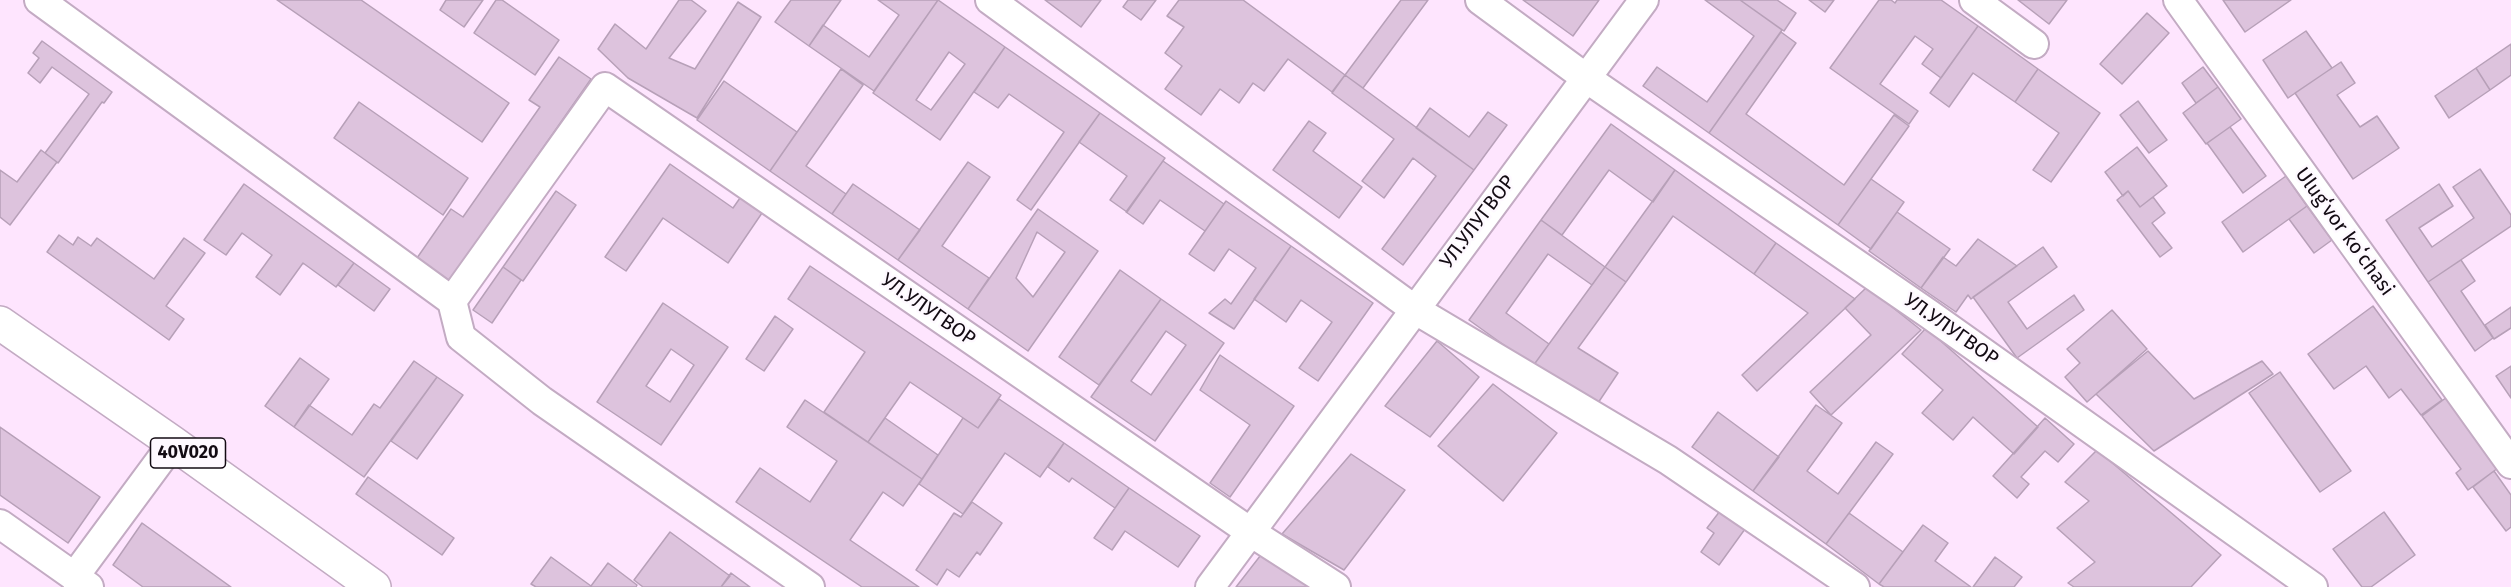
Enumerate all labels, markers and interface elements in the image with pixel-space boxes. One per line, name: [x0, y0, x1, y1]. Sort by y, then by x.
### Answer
street label: Ulugʻvor koʻchasi: [2289, 163, 2399, 301]
street label: УЛ.УЛУГВОР: [1435, 171, 1521, 273]
street label: УЛ.УЛУГВОР: [876, 269, 980, 351]
street label: УЛ.УЛУГВОР: [1899, 289, 2003, 371]
road number: 40V020: [150, 438, 225, 468]

